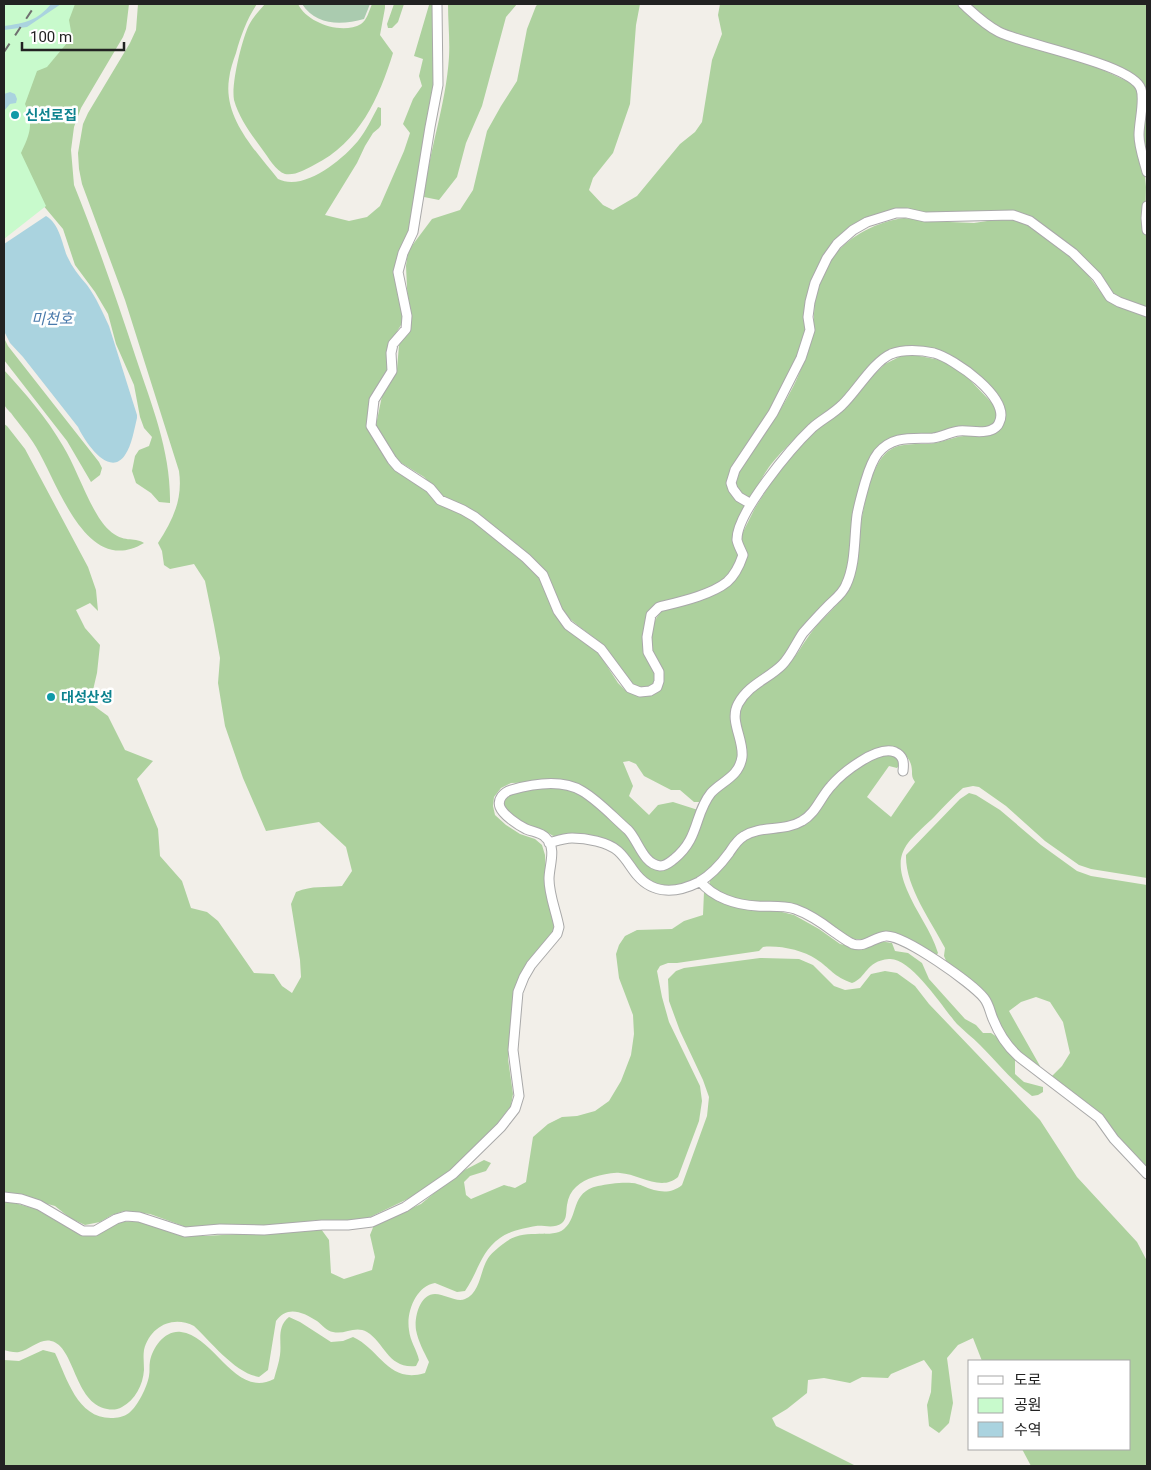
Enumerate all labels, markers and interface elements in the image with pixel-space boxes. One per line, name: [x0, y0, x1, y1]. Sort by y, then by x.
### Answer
scale bar: [22, 20, 125, 52]
text: 100 m: [30, 28, 72, 46]
place label: 신선로집: [25, 107, 77, 123]
marker: 신선로집: [9, 109, 21, 121]
water label: 미천호: [31, 310, 74, 328]
place label: 대성산성: [61, 689, 113, 705]
marker: 대성산성: [45, 691, 57, 703]
legend: [968, 1360, 1131, 1450]
text: 도로: [1014, 1371, 1042, 1389]
text: 공원: [1014, 1396, 1042, 1414]
text: 수역: [1014, 1421, 1042, 1439]

